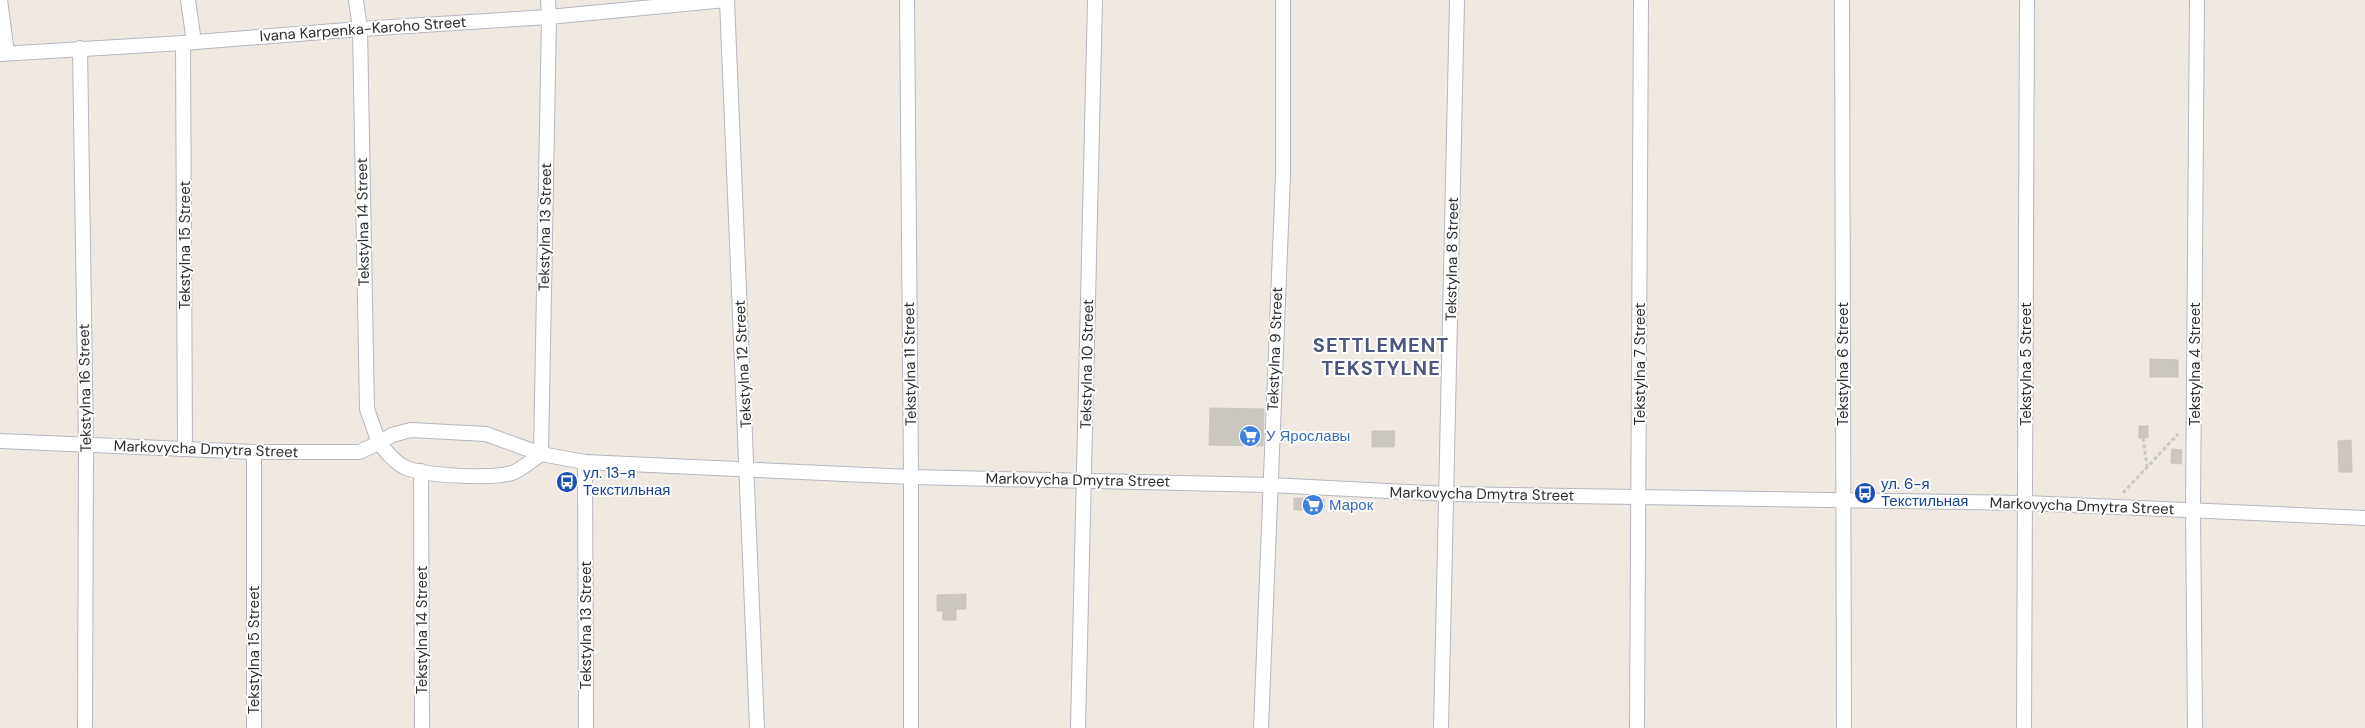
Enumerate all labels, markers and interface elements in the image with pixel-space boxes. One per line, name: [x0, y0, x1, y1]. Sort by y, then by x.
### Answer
street label: Ivana Karpenka-Karoho Street: [259, 12, 467, 46]
street label: Tekstylna 14 Street: [352, 157, 374, 286]
street label: Tekstylna 13 Street: [534, 163, 556, 291]
street label: Tekstylna 15 Street: [175, 181, 195, 309]
street label: Tekstylna 8 Street: [1441, 197, 1463, 321]
street label: Tekstylna 9 Street: [1263, 286, 1287, 411]
street label: Tekstylna 12 Street: [730, 299, 756, 428]
street label: Tekstylna 10 Street: [1076, 299, 1098, 429]
street label: Tekstylna 11 Street: [899, 302, 921, 426]
street label: Tekstylna 6 Street: [1833, 302, 1853, 426]
street label: Tekstylna 5 Street: [2016, 302, 2036, 426]
street label: Tekstylna 4 Street: [2185, 302, 2205, 426]
street label: Tekstylna 7 Street: [1630, 303, 1650, 425]
street label: Tekstylna 16 Street: [74, 323, 96, 453]
district label: SETTLEMENT TEKSTYLNE: [1313, 332, 1449, 381]
supermarket icon: У Ярославы: [1238, 424, 1262, 448]
place label: У Ярославы: [1266, 426, 1350, 446]
street label: Markovycha Dmytra Street: [113, 436, 299, 462]
place label: ул. 13-я Текстильная: [583, 463, 670, 500]
street label: Markovycha Dmytra Street: [986, 468, 1171, 492]
bus stop icon: ул. 13-я Текстильная: [555, 470, 579, 494]
place label: ул. 6-я Текстильная: [1881, 474, 1968, 511]
bus stop icon: ул. 6-я Текстильная: [1853, 481, 1877, 505]
street label: Markovycha Dmytra Street: [1390, 482, 1575, 506]
supermarket icon: Марок: [1301, 493, 1325, 517]
street label: Markovycha Dmytra Street: [1989, 493, 2175, 519]
place label: Марок: [1329, 495, 1374, 515]
street label: Tekstylna 13 Street: [576, 561, 596, 689]
street label: Tekstylna 14 Street: [412, 566, 432, 694]
street label: Tekstylna 15 Street: [244, 586, 264, 714]

